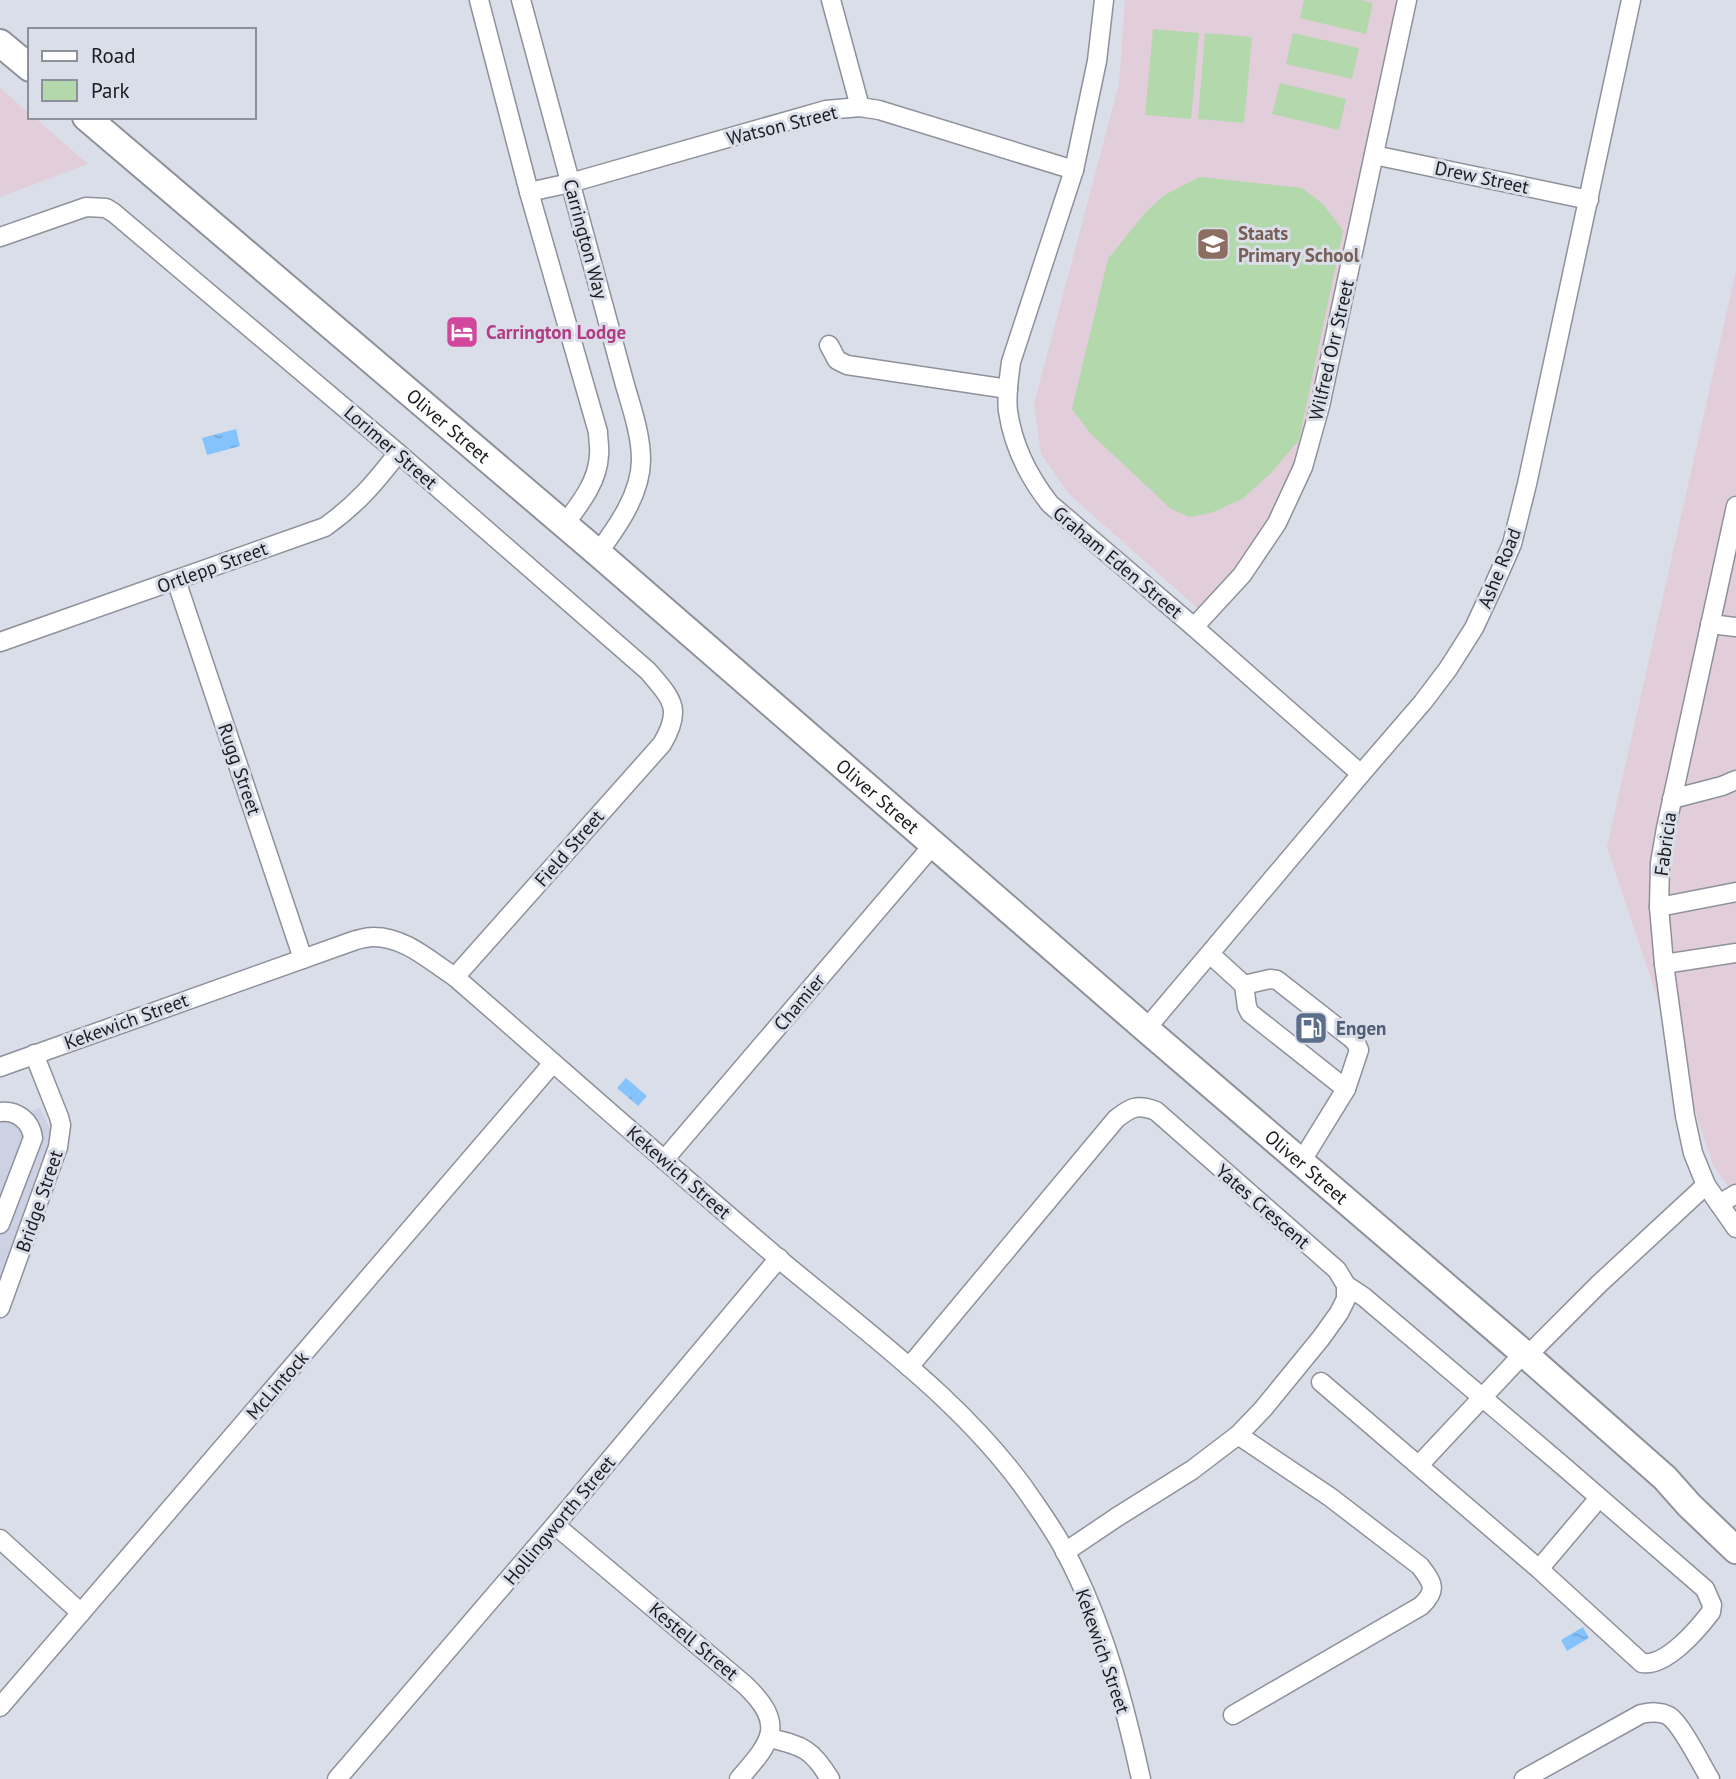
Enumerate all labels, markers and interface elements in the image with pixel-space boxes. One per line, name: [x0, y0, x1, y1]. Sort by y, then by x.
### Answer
legend: [28, 28, 256, 119]
text: Road: [91, 42, 135, 69]
text: Park: [91, 77, 130, 104]
street label: Watson Street: [724, 100, 840, 150]
street label: Drew Street: [1433, 155, 1532, 199]
street label: Carrington Way: [558, 176, 614, 302]
place label: Staats Primary School: [1238, 221, 1360, 267]
school or university icon: Staats Primary School: [1194, 225, 1232, 263]
street label: Wilfred Orr Street: [1303, 277, 1359, 423]
hotel icon: Carrington Lodge: [443, 313, 481, 351]
place label: Carrington Lodge: [486, 320, 626, 344]
street label: Oliver Street: [402, 383, 496, 468]
street label: Lorimer Street: [340, 400, 443, 494]
street label: Graham Eden Street: [1048, 501, 1188, 624]
street label: Ashe Road: [1472, 524, 1526, 612]
street label: Ortlepp Street: [153, 536, 271, 598]
street label: Rugg Street: [213, 720, 267, 819]
street label: Oliver Street: [831, 753, 925, 839]
street label: Field Street: [529, 804, 609, 891]
street label: Fabricia: [1649, 811, 1681, 877]
street label: Chamier: [768, 968, 830, 1035]
street label: Kekewich Street: [61, 987, 192, 1055]
fuel station icon: Engen: [1292, 1009, 1330, 1047]
place label: Engen: [1336, 1016, 1386, 1040]
street label: Kekewich Street: [622, 1120, 736, 1224]
street label: Oliver Street: [1260, 1124, 1354, 1210]
street label: Bridge Street: [10, 1146, 68, 1255]
street label: Yates Crescent: [1211, 1159, 1315, 1254]
street label: McLintock: [241, 1346, 313, 1424]
street label: Hollingworth Street: [498, 1450, 620, 1589]
street label: Kekewich Street: [1070, 1586, 1136, 1717]
street label: Kestell Street: [645, 1597, 744, 1686]

